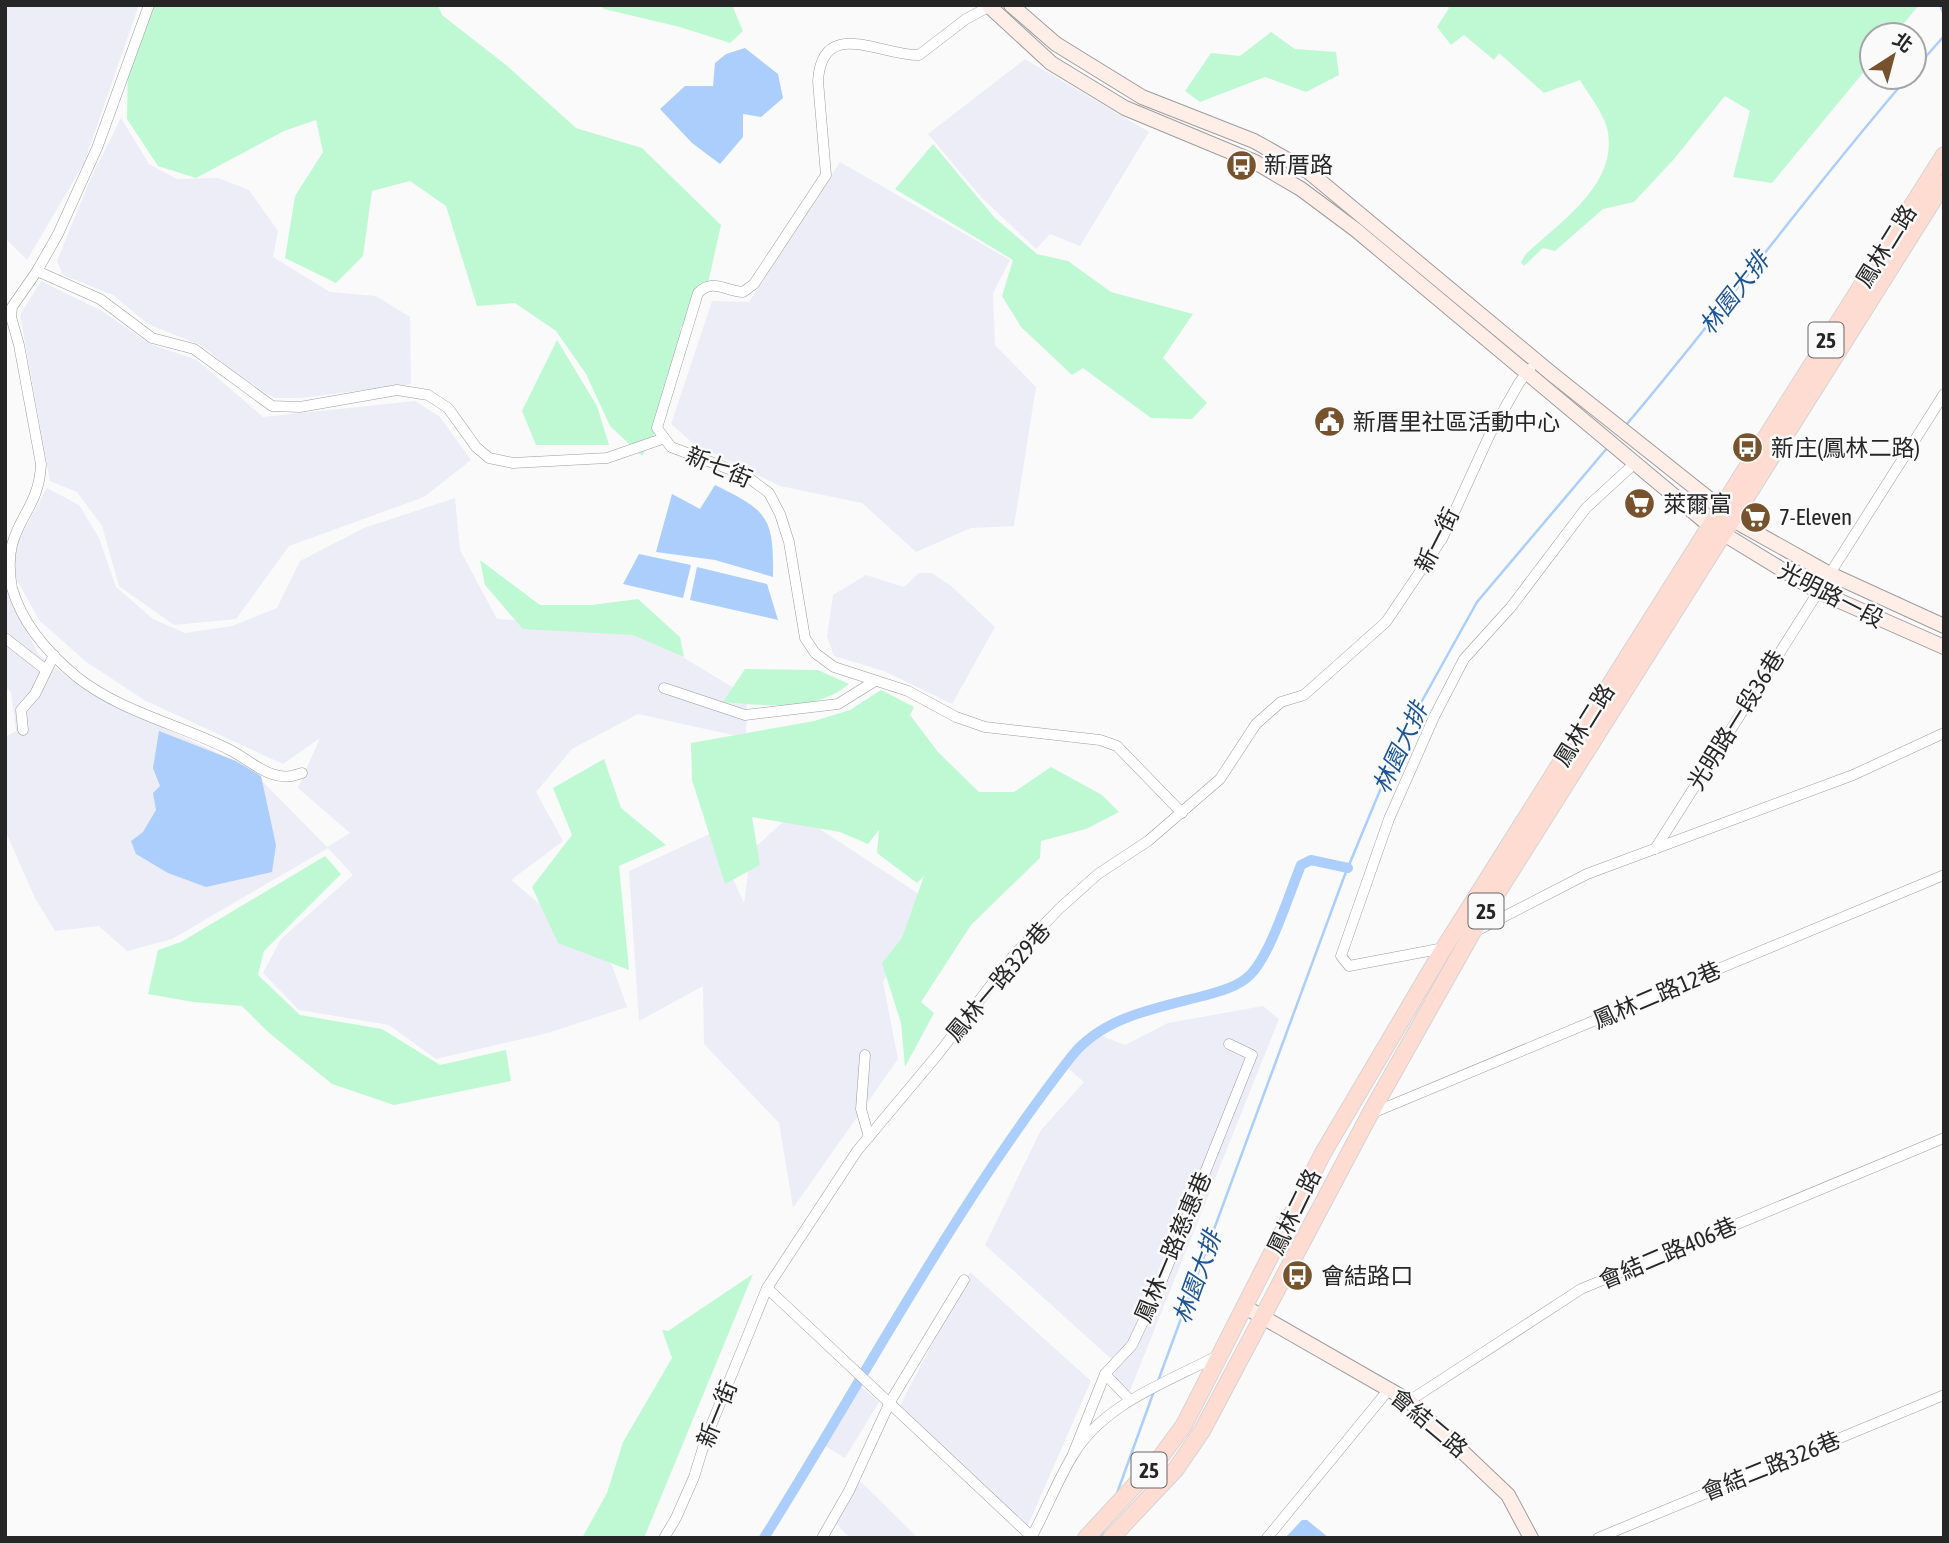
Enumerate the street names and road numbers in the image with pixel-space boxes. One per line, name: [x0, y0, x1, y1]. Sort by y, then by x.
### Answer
street label: 鳳林二路: [1851, 200, 1921, 292]
road number: 25: [1808, 322, 1843, 358]
street label: 新七街: [682, 442, 756, 492]
street label: 新一街: [1410, 503, 1464, 577]
street label: 光明路一段: [1774, 557, 1888, 633]
street label: 光明路一段36巷: [1683, 645, 1789, 795]
street label: 鳳林二路: [1549, 679, 1619, 771]
road number: 25: [1468, 894, 1504, 928]
street label: 鳳林一路329巷: [941, 917, 1055, 1047]
street label: 鳳林二路12巷: [1589, 956, 1725, 1034]
street label: 鳳林二路: [1262, 1165, 1326, 1259]
street label: 鳳林一路慈惠巷: [1130, 1168, 1216, 1326]
street label: 會結二路406巷: [1595, 1212, 1741, 1294]
street label: 新一街: [692, 1377, 742, 1451]
street label: 會結二路: [1385, 1383, 1473, 1463]
street label: 會結二路326巷: [1698, 1426, 1844, 1506]
road number: 25: [1132, 1452, 1166, 1488]

